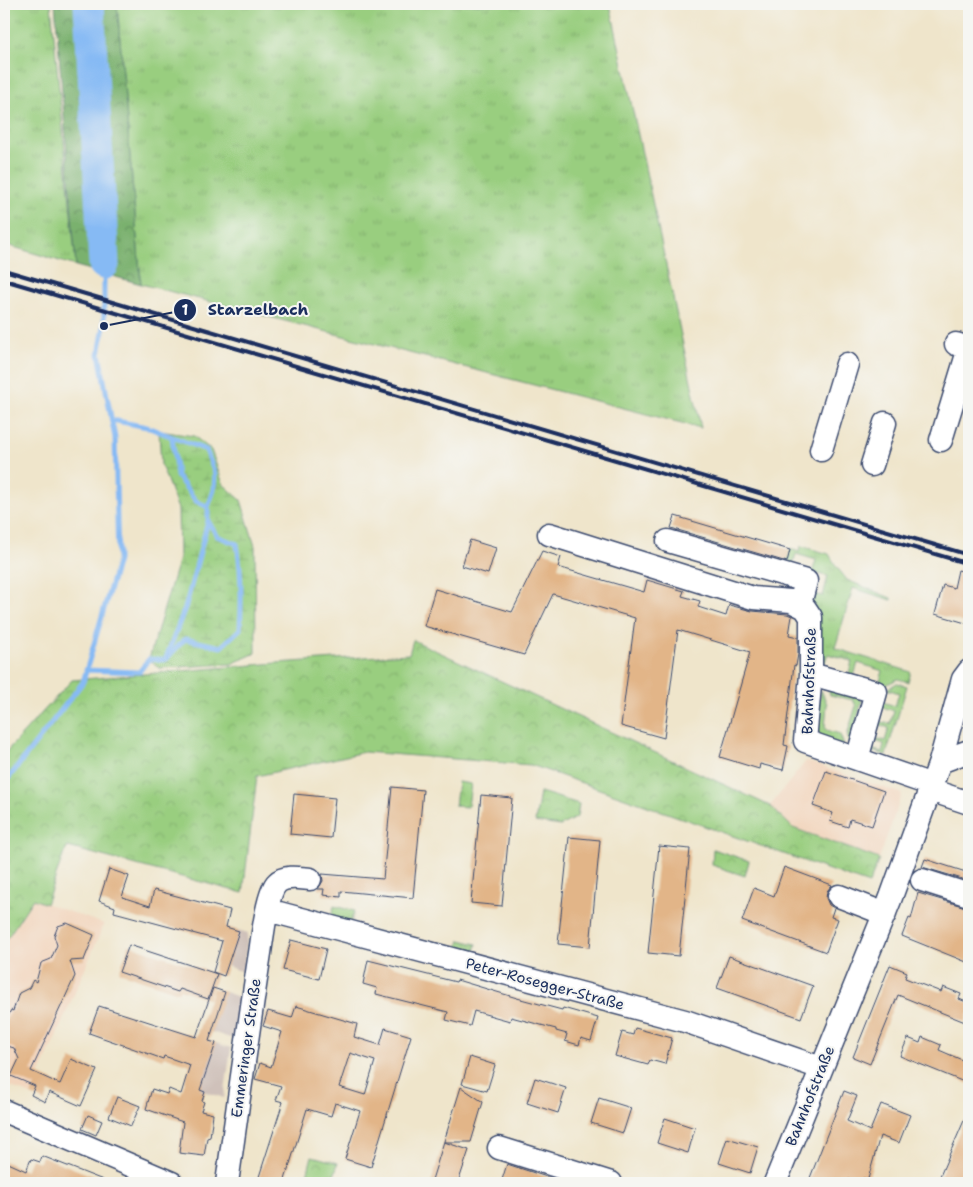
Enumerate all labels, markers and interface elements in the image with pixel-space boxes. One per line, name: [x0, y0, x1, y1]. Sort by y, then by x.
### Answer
callout: Starzelbach: [173, 294, 318, 325]
text: Starzelbach: [208, 299, 309, 320]
text: 1: [182, 300, 189, 320]
street label: Bahnhofstraße: [797, 627, 821, 735]
street label: Peter-Rosegger-Straße: [463, 953, 627, 1015]
street label: Emmeringer Straße: [226, 977, 266, 1119]
street label: Bahnhofstraße: [781, 1043, 839, 1149]

